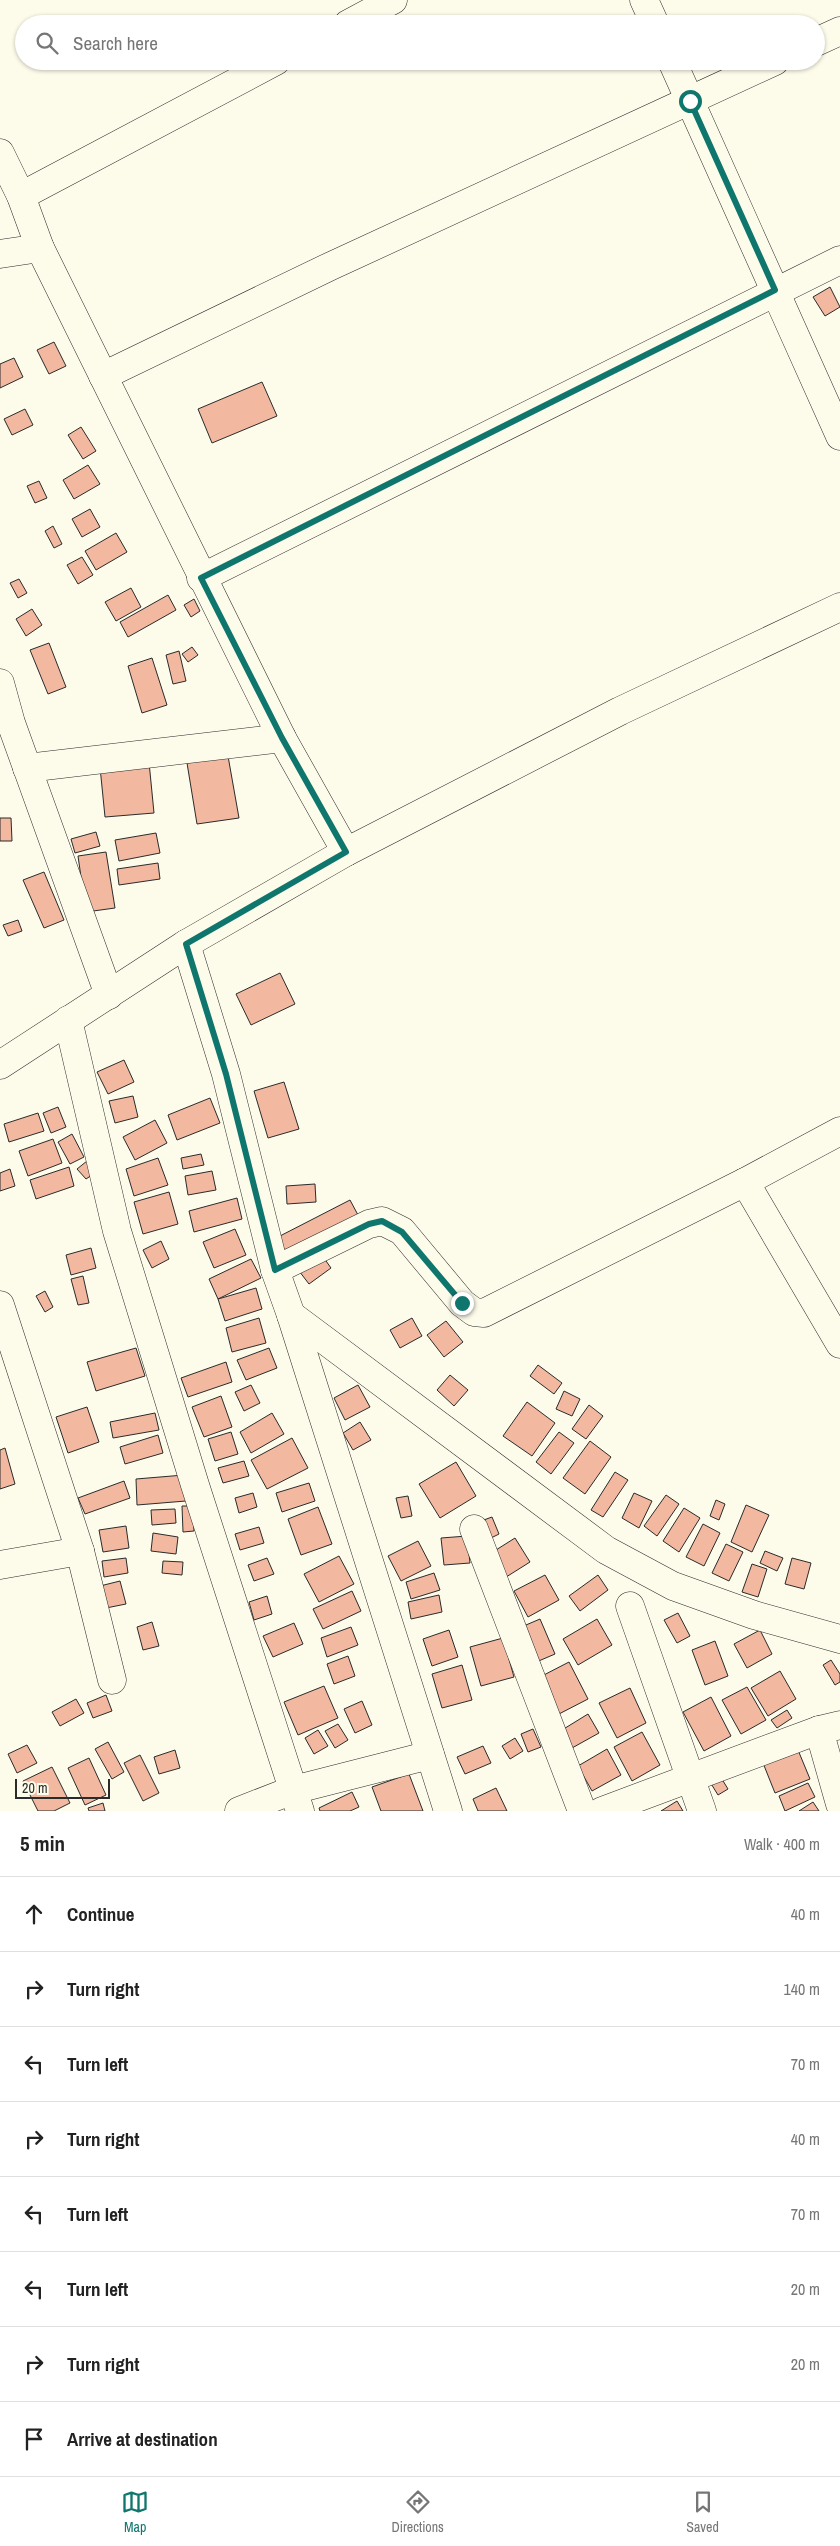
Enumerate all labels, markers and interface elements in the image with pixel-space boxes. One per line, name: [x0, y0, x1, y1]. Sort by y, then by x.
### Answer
search box: [15, 15, 825, 70]
icon: search: [33, 29, 61, 57]
text: Search here: [73, 30, 158, 56]
route start: [679, 90, 702, 113]
route end: [451, 1292, 474, 1315]
scale bar: [15, 1776, 110, 1799]
text: 20 m: [22, 1779, 48, 1797]
text: 5 min: [20, 1829, 65, 1858]
text: Walk · 400 m: [744, 1833, 820, 1855]
icon: ahead: [20, 1900, 48, 1928]
text: Continue: [67, 1901, 135, 1927]
text: 40 m: [791, 1903, 820, 1925]
icon: right: [20, 1975, 48, 2003]
text: Turn right: [67, 1976, 139, 2002]
text: 140 m: [784, 1978, 820, 2000]
icon: left: [20, 2050, 48, 2078]
text: Turn left: [67, 2051, 128, 2077]
text: 70 m: [791, 2053, 820, 2075]
icon: right: [20, 2125, 48, 2153]
text: Turn right: [67, 2126, 139, 2152]
text: 40 m: [791, 2128, 820, 2150]
icon: left: [20, 2200, 48, 2228]
text: Turn left: [67, 2201, 128, 2227]
text: 70 m: [791, 2203, 820, 2225]
icon: left: [20, 2275, 48, 2303]
text: Turn left: [67, 2276, 128, 2302]
text: 20 m: [791, 2278, 820, 2300]
icon: right: [20, 2350, 48, 2378]
text: Turn right: [67, 2351, 139, 2377]
text: 20 m: [791, 2353, 820, 2375]
icon: arrive: [20, 2425, 48, 2453]
text: Arrive at destination: [67, 2426, 218, 2452]
tab: Map: [121, 2488, 149, 2536]
tab: Directions: [392, 2488, 444, 2536]
tab: Saved: [686, 2488, 719, 2536]

